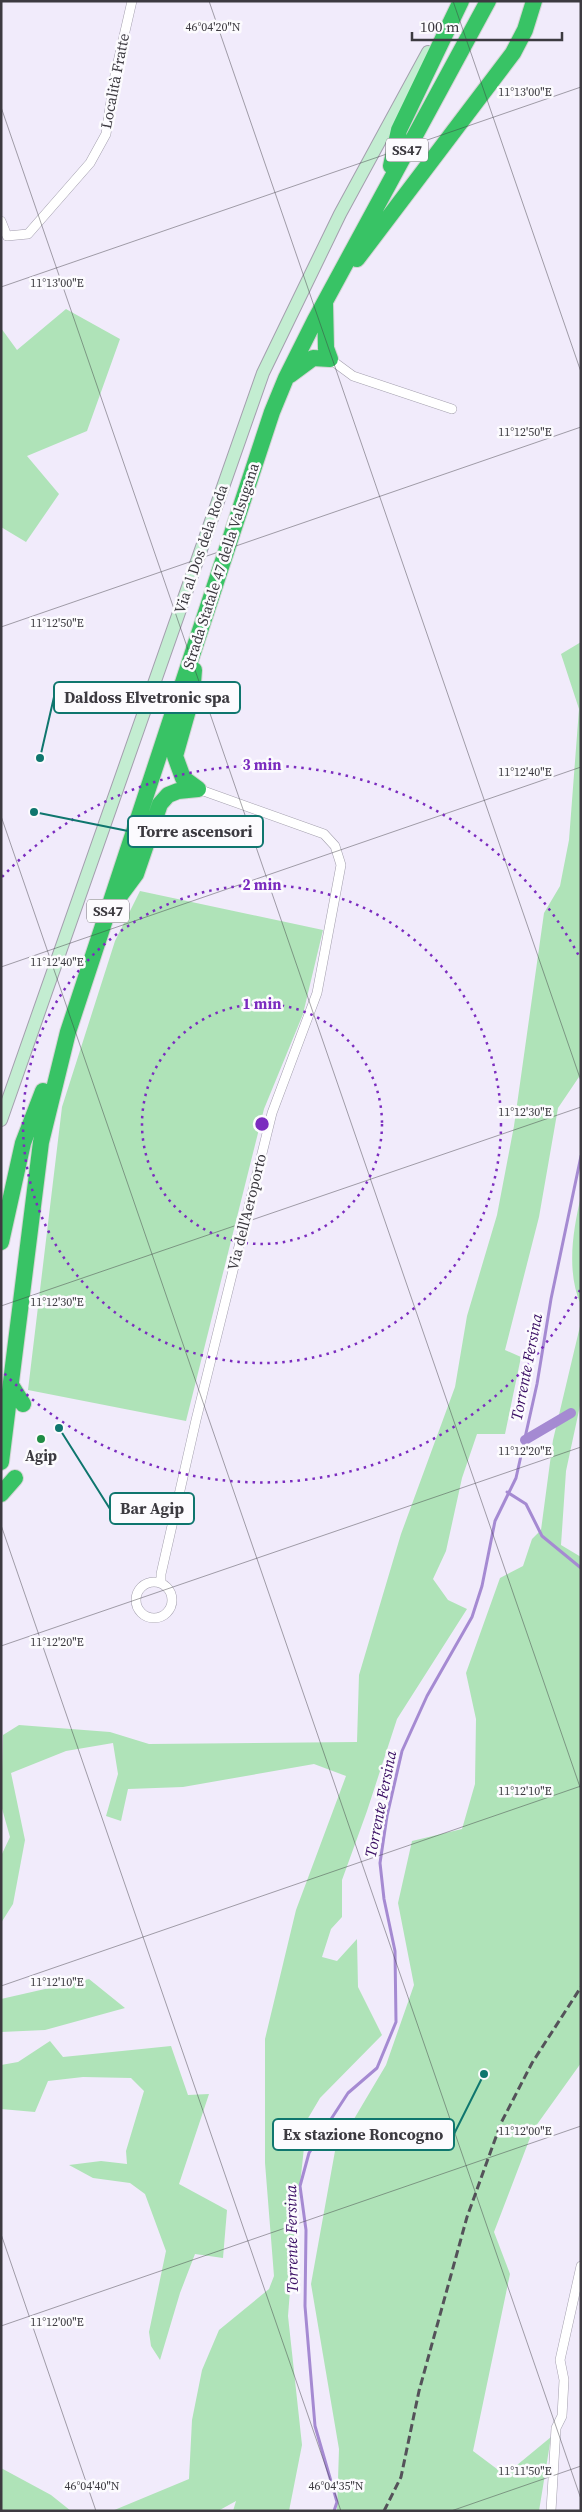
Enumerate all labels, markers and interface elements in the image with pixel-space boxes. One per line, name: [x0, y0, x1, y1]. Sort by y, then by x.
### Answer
scale bar: [412, 10, 562, 42]
text: 100 m: [420, 16, 460, 37]
text: 46°04'20"N: [185, 19, 241, 35]
street label: Località Fratte: [95, 31, 134, 130]
text: 11°13'00"E: [498, 84, 552, 100]
road number: SS47: [386, 138, 428, 162]
text: 11°13'00"E: [30, 275, 84, 291]
text: 11°12'50"E: [498, 424, 552, 440]
street label: Strada Statale 47 della Valsugana: [177, 460, 264, 672]
street label: Via al Dos dela Roda: [169, 481, 233, 616]
text: 11°12'50"E: [30, 615, 84, 631]
callout: Daldoss Elvetronic spa: [54, 682, 240, 713]
text: Daldoss Elvetronic spa: [64, 686, 230, 708]
text: 3 min: [243, 754, 281, 775]
text: 11°12'40"E: [498, 764, 552, 780]
callout: Torre ascensori: [128, 816, 263, 847]
text: Torre ascensori: [137, 820, 253, 842]
text: 2 min: [243, 874, 281, 895]
road number: SS47: [87, 899, 129, 922]
text: 11°12'40"E: [30, 954, 84, 970]
text: 1 min: [243, 993, 281, 1014]
text: 11°12'30"E: [498, 1104, 552, 1120]
centre of rings: [253, 1115, 271, 1133]
street label: Via dell'Aeroporto: [222, 1151, 271, 1272]
text: 11°12'30"E: [30, 1294, 84, 1310]
water label: Torrente Fersina: [505, 1311, 547, 1422]
marker: Agip: [35, 1433, 47, 1445]
text: 11°12'20"E: [498, 1443, 552, 1459]
place label: Agip: [25, 1445, 57, 1466]
callout: Bar Agip: [110, 1493, 194, 1524]
text: Bar Agip: [120, 1497, 184, 1519]
text: 11°12'20"E: [30, 1634, 84, 1650]
water label: Torrente Fersina: [359, 1748, 401, 1859]
text: 11°12'10"E: [498, 1783, 552, 1799]
text: 11°12'10"E: [30, 1974, 84, 1990]
callout: Ex stazione Roncogno: [273, 2119, 454, 2150]
text: Ex stazione Roncogno: [283, 2123, 443, 2145]
text: 11°12'00"E: [498, 2123, 552, 2139]
water label: Torrente Fersina: [279, 2184, 303, 2293]
text: 11°12'00"E: [30, 2314, 84, 2330]
text: 11°11'50"E: [498, 2463, 552, 2479]
text: 46°04'40"N: [64, 2478, 120, 2494]
text: 46°04'35"N: [308, 2478, 364, 2494]

